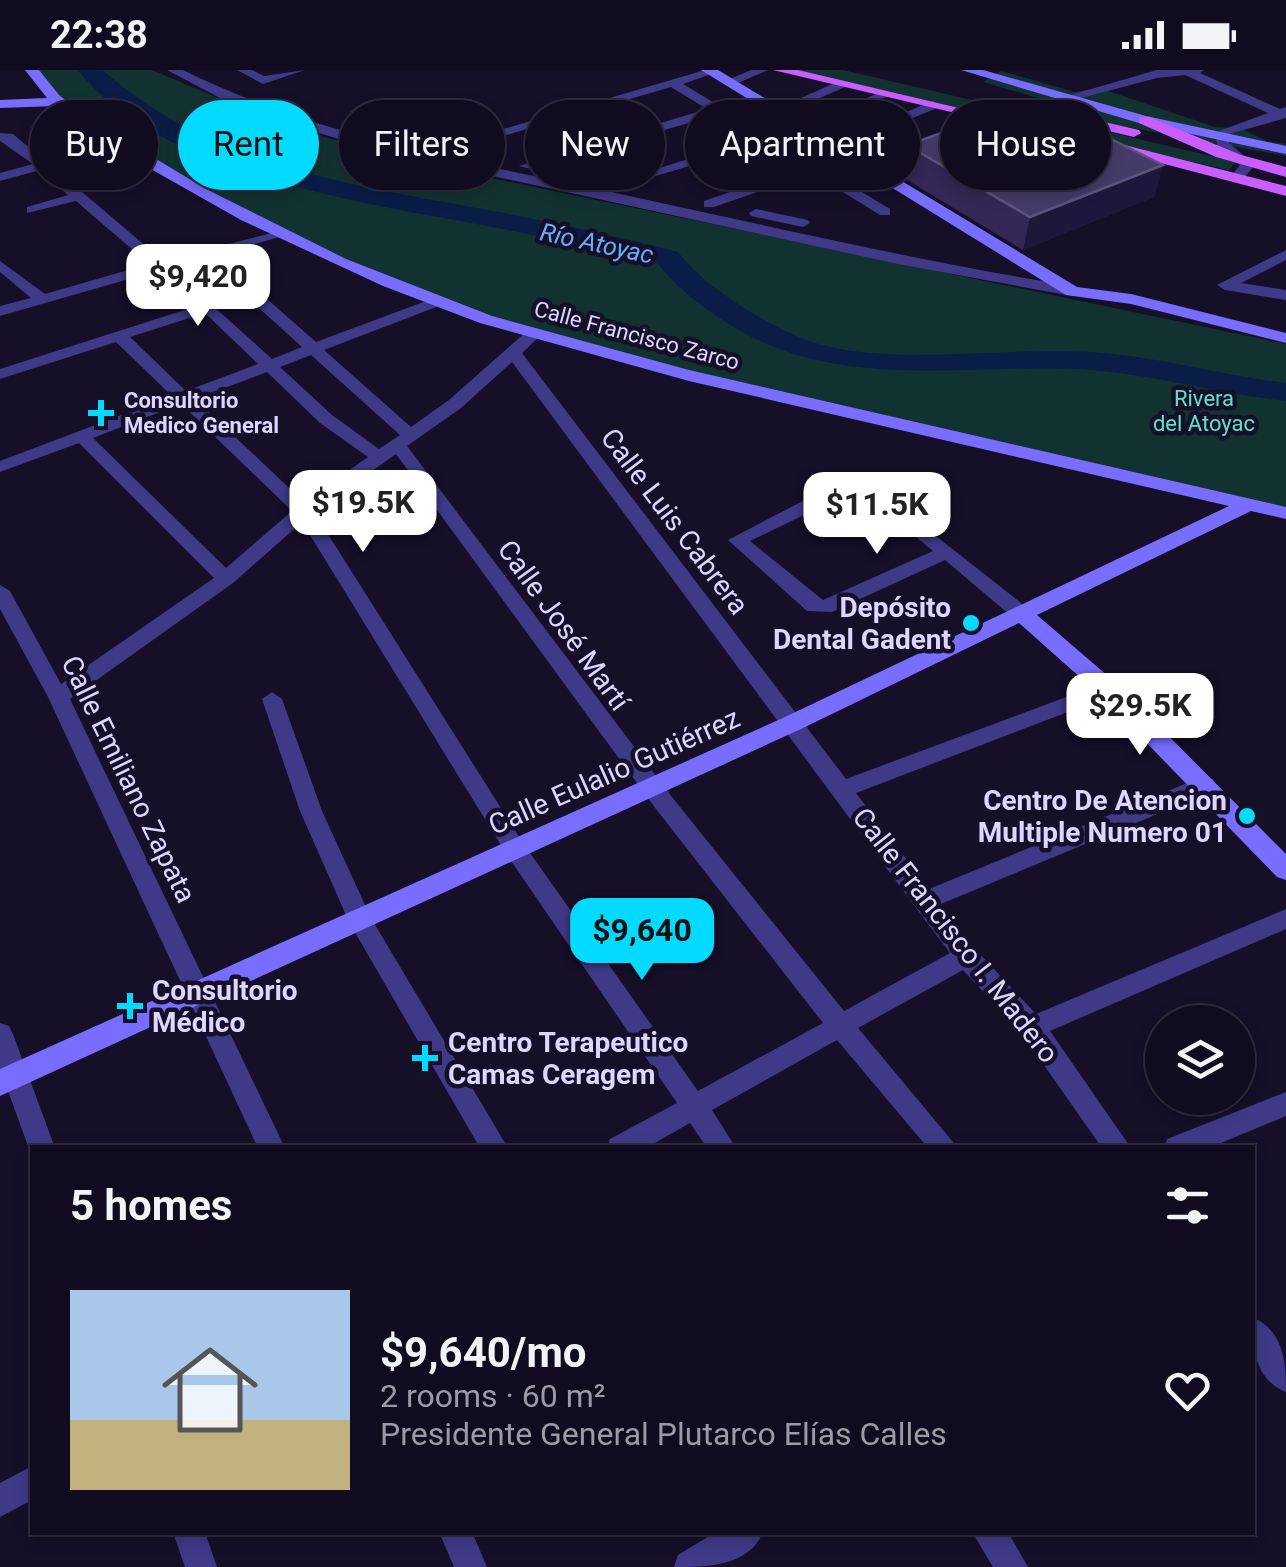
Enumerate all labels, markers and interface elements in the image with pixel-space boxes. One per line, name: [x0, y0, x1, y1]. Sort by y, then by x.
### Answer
text: 22:38: [50, 13, 148, 57]
chip: Buy: [30, 100, 158, 190]
chip: Rent: [178, 100, 319, 190]
chip: Filters: [339, 100, 505, 190]
chip: New: [525, 100, 665, 190]
chip: Apartment: [685, 100, 920, 190]
chip: House: [940, 100, 1111, 190]
water label: Río Atoyac: [538, 217, 656, 270]
pin: $9,420: [117, 244, 279, 329]
text: $9,420: [148, 257, 248, 295]
street label: Calle Francisco Zarco: [532, 296, 742, 375]
park label: Rivera del Atoyac: [1153, 386, 1255, 436]
place label: Consultorio Medico General: [124, 388, 279, 438]
marker: Consultorio Medico General: [88, 400, 114, 426]
street label: Calle Luis Cabrera: [594, 422, 755, 621]
pin: $19.5K: [282, 470, 444, 555]
pin: $11.5K: [796, 472, 958, 557]
text: $19.5K: [311, 483, 415, 521]
text: $11.5K: [825, 485, 929, 523]
street label: Calle José Martí: [491, 534, 637, 718]
place label: Depósito Dental Gadent: [773, 591, 951, 656]
marker: Depósito Dental Gadent: [960, 612, 982, 634]
street label: Calle Emiliano Zapata: [54, 650, 203, 908]
pin: $29.5K: [1059, 673, 1221, 758]
text: $29.5K: [1088, 686, 1192, 724]
street label: Calle Eulalio Gutiérrez: [484, 701, 745, 842]
place label: Centro De Atencion Multiple Numero 01: [978, 784, 1227, 849]
street label: Calle Francisco I. Madero: [846, 801, 1065, 1069]
marker: Centro De Atencion Multiple Numero 01: [1236, 805, 1258, 827]
pin: $9,640: [561, 898, 723, 983]
text: $9,640: [592, 911, 692, 949]
place label: Consultorio Médico: [152, 974, 298, 1039]
marker: Consultorio Médico: [117, 993, 143, 1019]
map controls: [1145, 1005, 1255, 1115]
button: layers: [1145, 1005, 1255, 1115]
place label: Centro Terapeutico Camas Ceragem: [448, 1026, 688, 1091]
marker: Centro Terapeutico Camas Ceragem: [412, 1045, 438, 1071]
icon: filters: [1160, 1178, 1215, 1233]
text: 5 homes: [70, 1181, 232, 1230]
text: $9,640/mo: [380, 1328, 587, 1377]
icon: home: [150, 1330, 270, 1450]
icon: heart: [1160, 1363, 1215, 1418]
text: 2 rooms · 60 m²: [380, 1377, 605, 1415]
text: Presidente General Plutarco Elías Calles: [380, 1415, 947, 1453]

